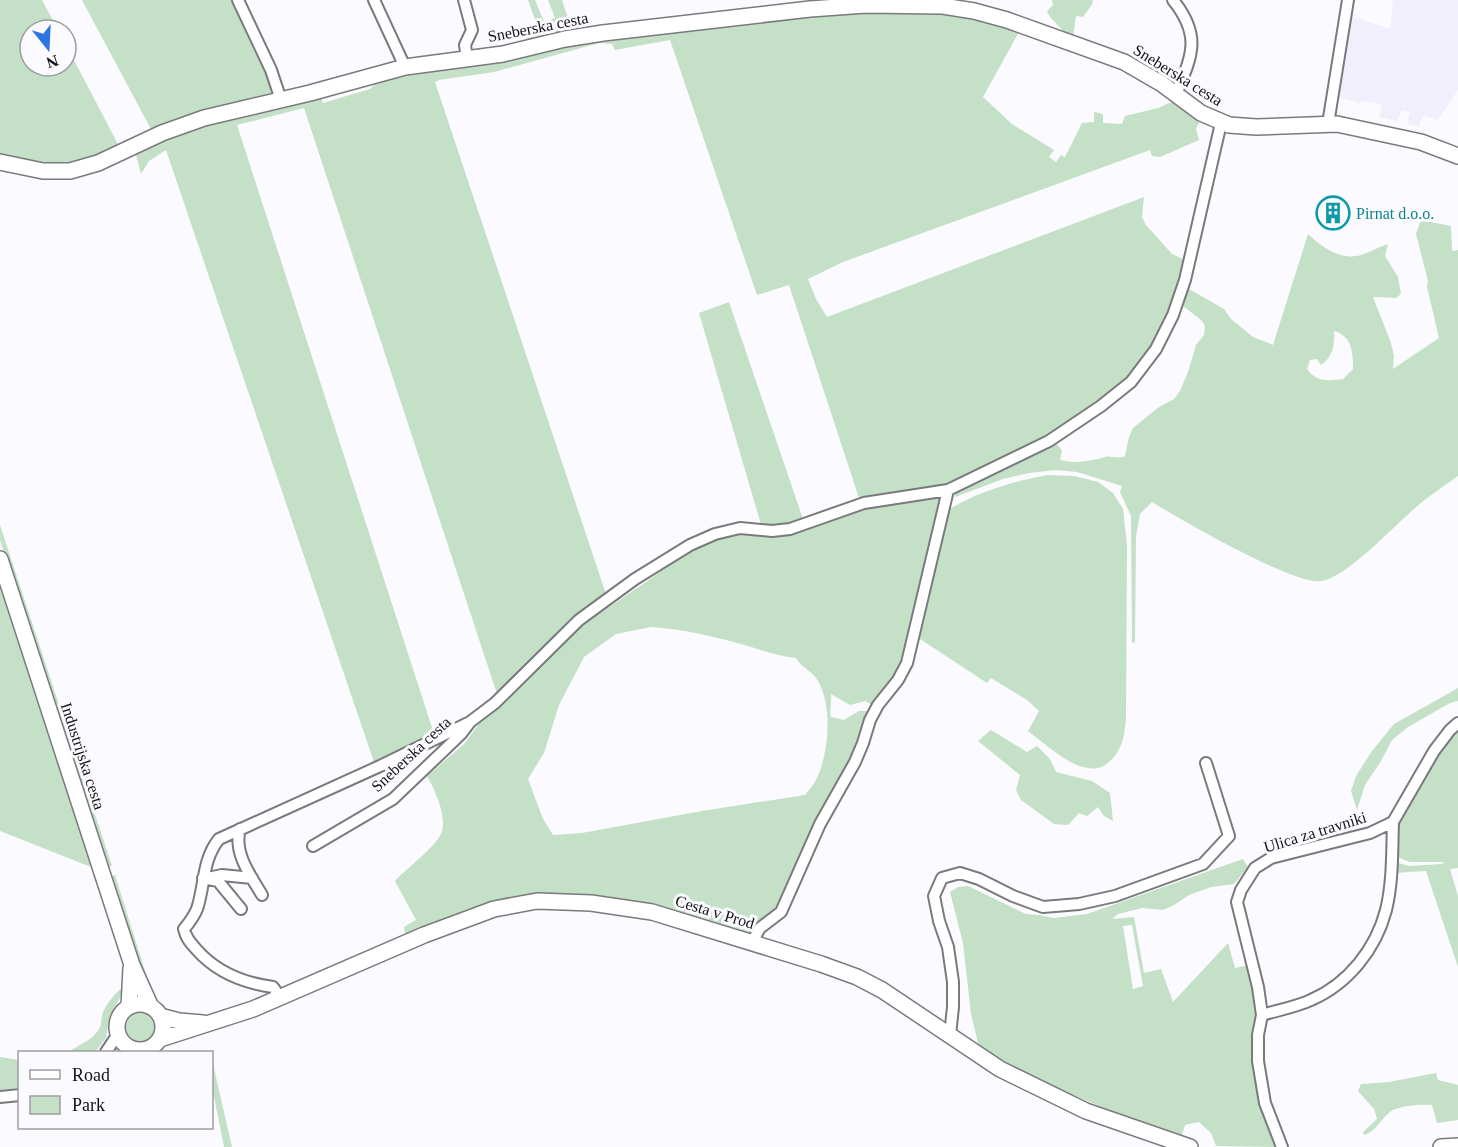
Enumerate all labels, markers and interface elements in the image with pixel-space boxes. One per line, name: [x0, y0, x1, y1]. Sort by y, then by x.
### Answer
street label: Sneberska cesta: [486, 9, 590, 45]
north arrow: [18, 18, 78, 78]
street label: Sneberska cesta: [1130, 41, 1226, 109]
text: N: [44, 52, 61, 72]
building icon: Pirnat d.o.o.: [1315, 195, 1351, 231]
place label: Pirnat d.o.o.: [1356, 205, 1434, 222]
street label: Industrijska cesta: [57, 700, 108, 812]
street label: Sneberska cesta: [368, 713, 454, 795]
street label: Ulica za travniki: [1262, 808, 1369, 856]
street label: Cesta v Prod: [673, 892, 757, 932]
legend: [18, 1051, 213, 1129]
text: Road: [72, 1065, 110, 1085]
text: Park: [72, 1095, 105, 1115]

